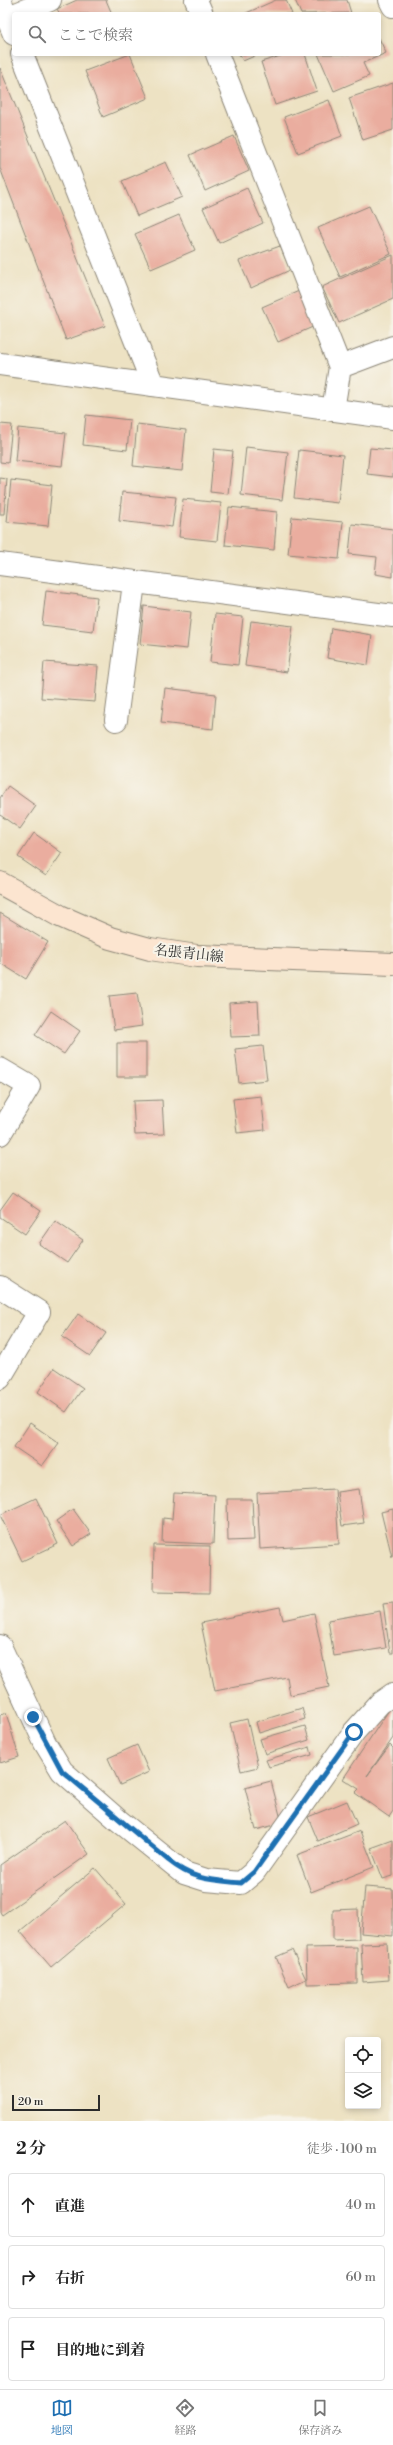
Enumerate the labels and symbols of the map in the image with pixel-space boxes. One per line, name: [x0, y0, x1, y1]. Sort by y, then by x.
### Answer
street label: 名張青山線: [153, 941, 225, 967]
route end: [24, 1708, 42, 1726]
route start: [345, 1723, 363, 1741]
scale bar: [12, 2093, 100, 2112]

